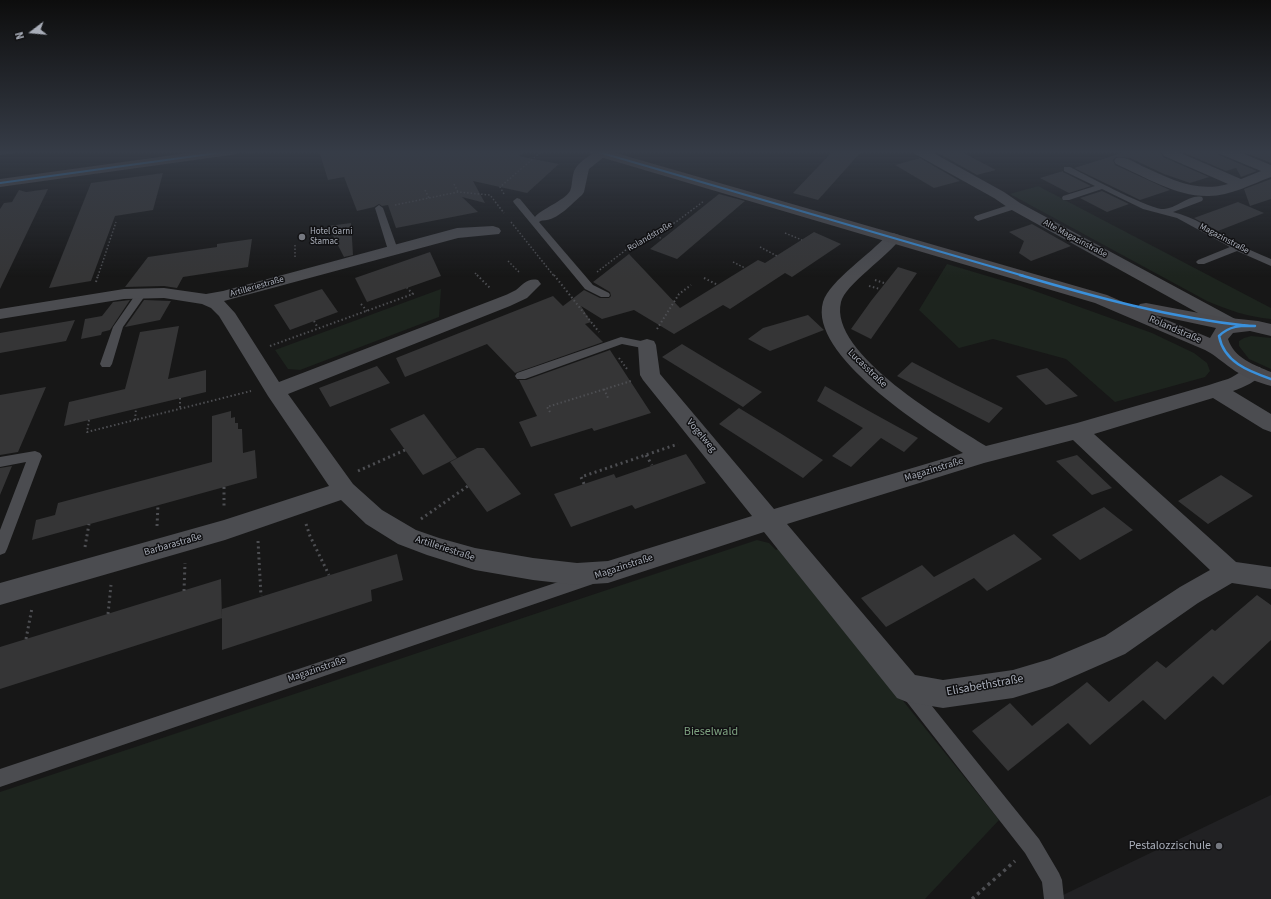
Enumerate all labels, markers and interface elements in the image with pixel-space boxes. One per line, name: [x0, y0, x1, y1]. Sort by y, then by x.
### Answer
north arrow: [12, 12, 52, 52]
text: N: [12, 30, 28, 41]
street label: Alte Magazinstraße: [1041, 218, 1109, 260]
street label: Rolandstraße: [625, 220, 675, 254]
street label: Magazinstraße: [1197, 221, 1251, 257]
place label: Hotel Garni Stamac: [310, 227, 352, 248]
marker: Hotel Garni Stamac: [297, 232, 307, 242]
street label: Artilleriestraße: [229, 274, 285, 300]
street label: Rolandstraße: [1147, 314, 1203, 346]
street label: Lucasstraße: [845, 347, 889, 391]
street label: Vogelweg: [684, 417, 718, 455]
street label: Magazinstraße: [903, 455, 965, 485]
street label: Barbarastraße: [143, 531, 203, 559]
street label: Artilleriestraße: [414, 534, 476, 564]
street label: Magazinstraße: [593, 552, 655, 582]
street label: Magazinstraße: [286, 654, 348, 686]
street label: Elisabethstraße: [945, 672, 1025, 700]
park label: Bieselwald: [684, 725, 738, 739]
place label: Pestalozzischule: [1129, 839, 1211, 853]
marker: Pestalozzischule: [1214, 841, 1224, 851]

